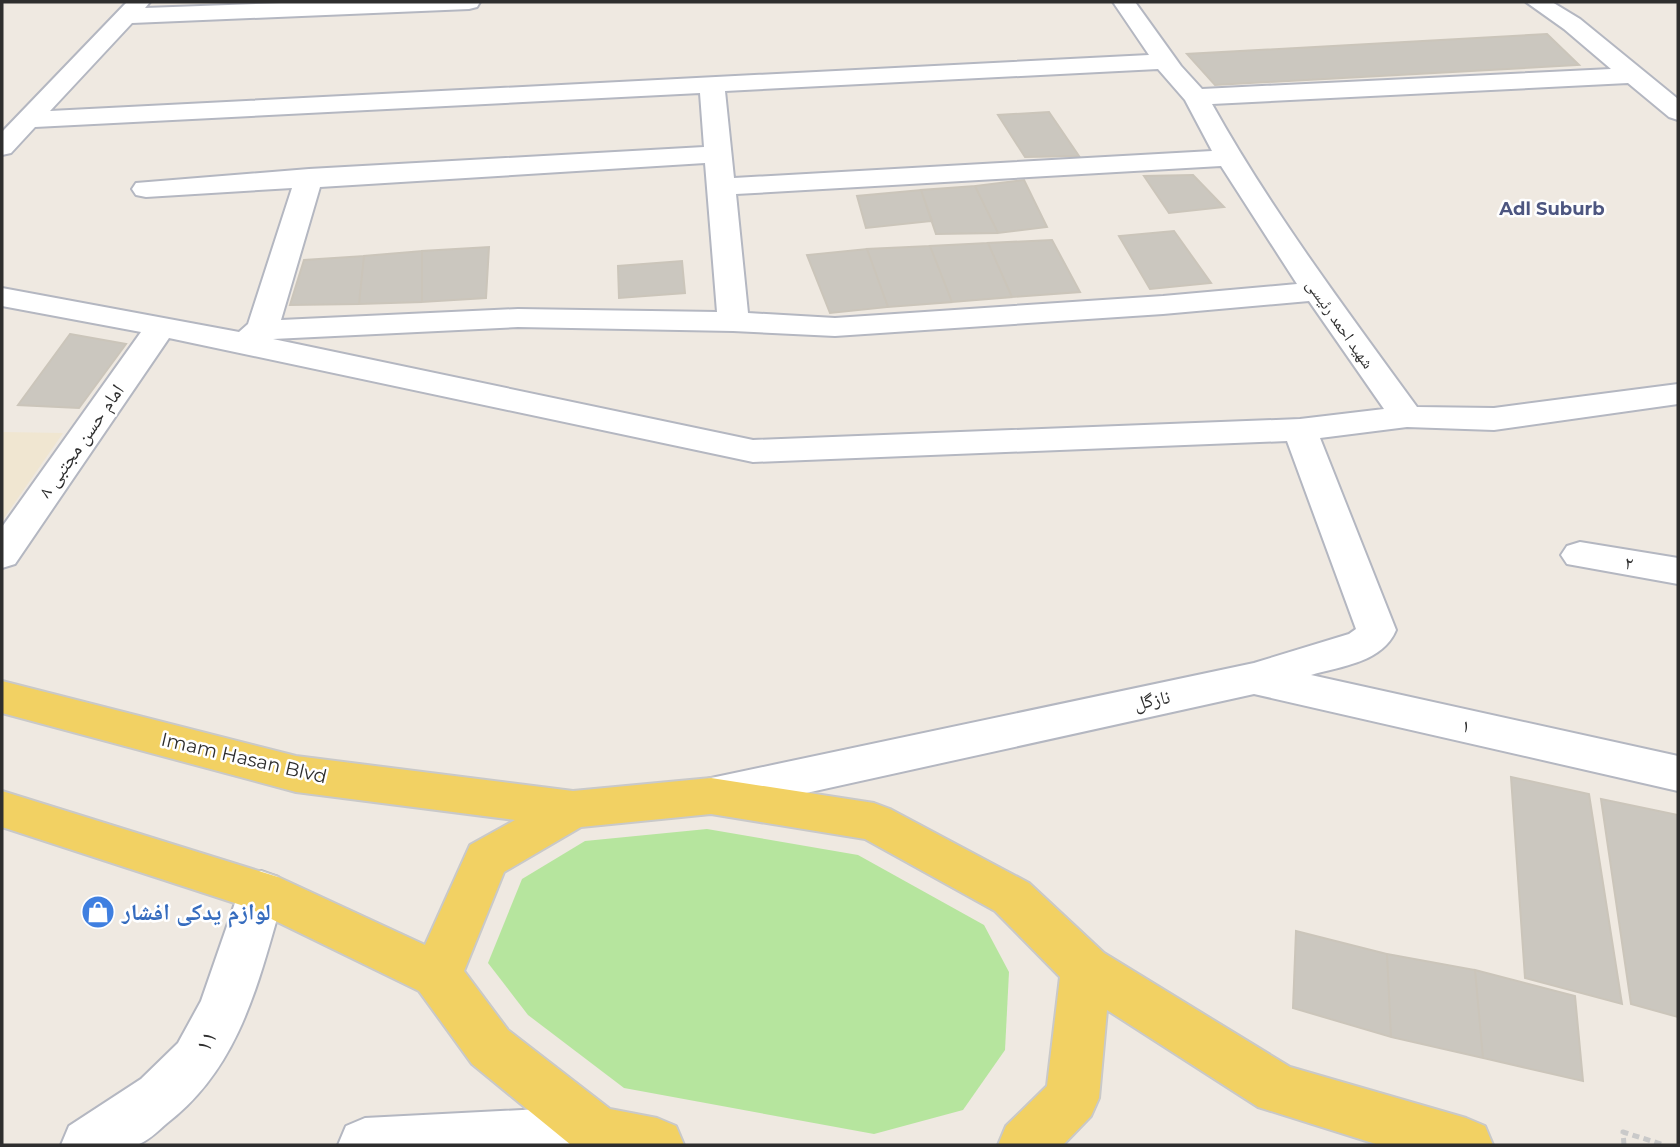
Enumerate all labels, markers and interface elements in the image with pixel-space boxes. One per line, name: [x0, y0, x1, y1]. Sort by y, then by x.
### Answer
district label: Adl Suburb: [1498, 198, 1605, 220]
street label: شهید احمد رئیسی: [1301, 276, 1378, 373]
street label: امام حسن مجتبی ۸: [33, 380, 130, 503]
street label: ۲: [1623, 551, 1635, 575]
street label: نازگل: [1132, 685, 1172, 715]
street label: ۱: [1459, 714, 1473, 738]
street label: Imam Hasan Blvd: [159, 728, 329, 788]
shop icon: لوازم یدکی افشار: [79, 893, 117, 931]
place label: لوازم یدکی افشار: [121, 898, 271, 928]
street label: ۱۱: [189, 1025, 223, 1057]

